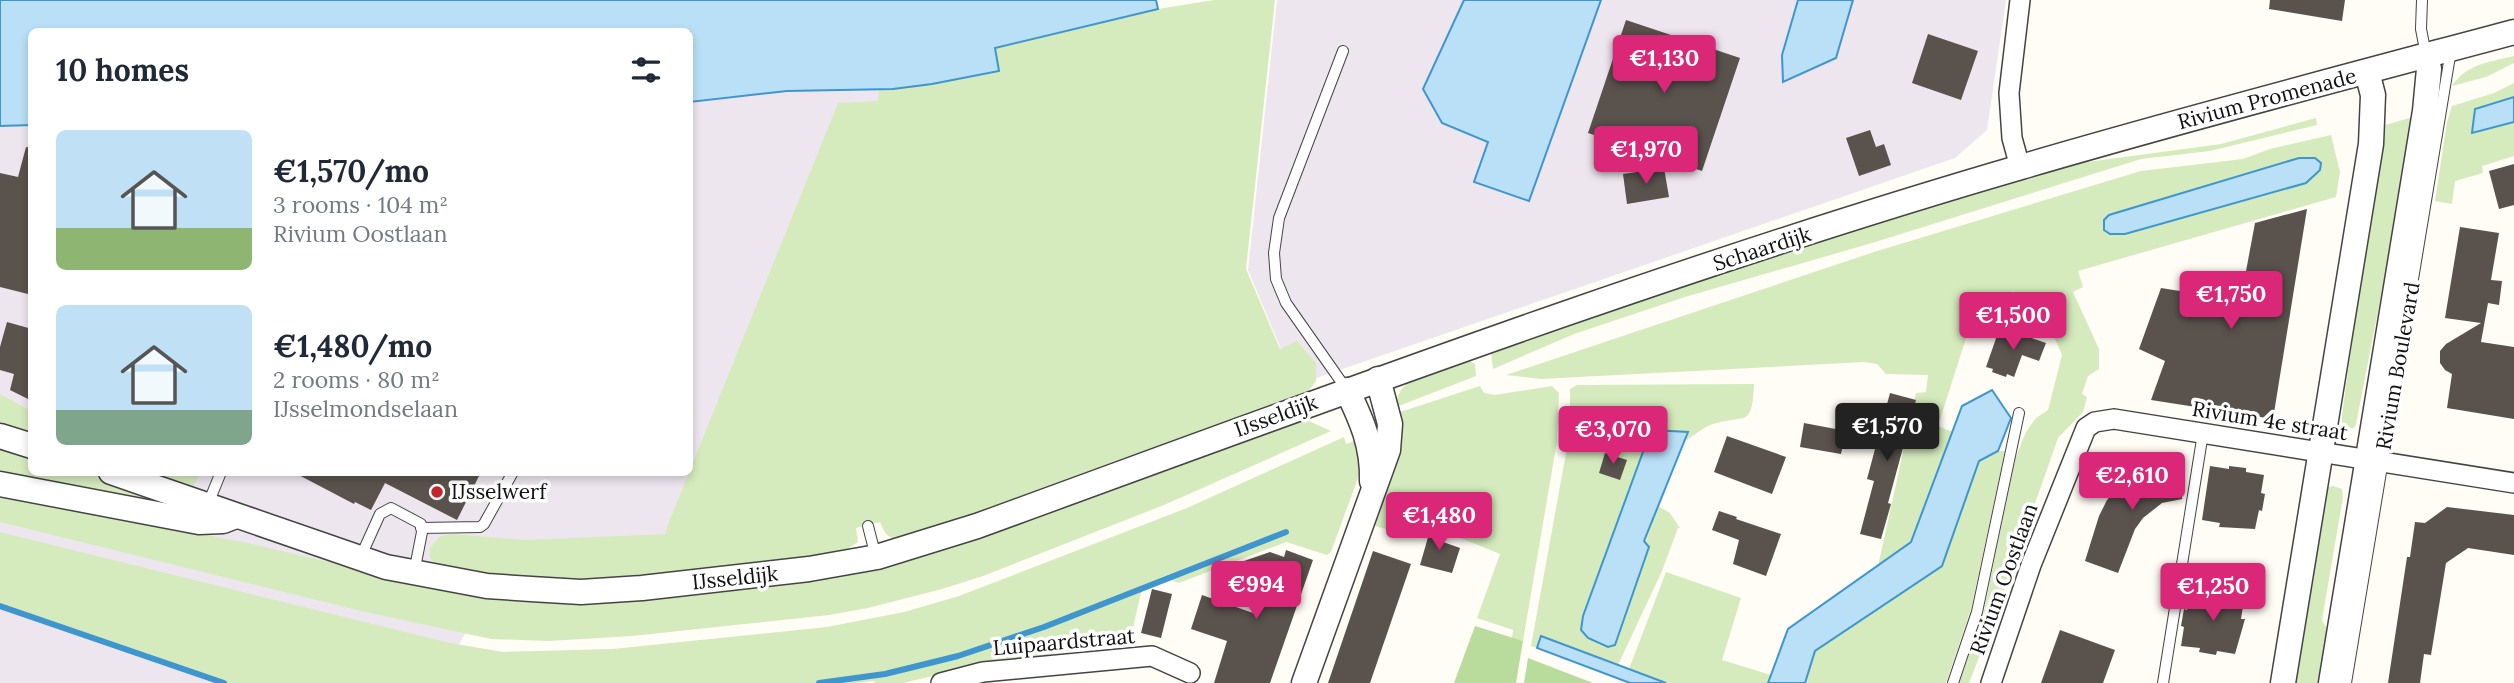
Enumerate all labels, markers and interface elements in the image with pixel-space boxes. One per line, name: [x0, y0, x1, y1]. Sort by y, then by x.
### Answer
pin: €1,130: [1607, 36, 1721, 95]
text: €1,130: [1629, 43, 1699, 72]
text: 10 homes: [56, 51, 189, 89]
icon: filters: [627, 51, 665, 89]
street label: Rivium Promenade: [2174, 62, 2359, 135]
pin: €1,970: [1589, 127, 1703, 186]
text: €1,970: [1610, 134, 1682, 163]
text: €1,570/mo: [273, 152, 429, 190]
icon: home: [112, 158, 196, 242]
text: 3 rooms · 104 m²: [273, 190, 448, 219]
text: Rivium Oostlaan: [273, 219, 447, 248]
street label: Schaardijk: [1709, 220, 1815, 277]
pin: €1,750: [2174, 272, 2288, 331]
text: €1,750: [2196, 279, 2266, 308]
street label: Rivium Boulevard: [2369, 280, 2426, 452]
pin: €1,500: [1956, 292, 2070, 352]
text: €1,500: [1975, 300, 2051, 329]
text: €1,480/mo: [273, 327, 432, 365]
icon: home: [112, 333, 196, 417]
text: 2 rooms · 80 m²: [273, 365, 440, 394]
street label: IJsseldijk: [1231, 388, 1322, 443]
text: IJsselmondselaan: [273, 394, 458, 423]
street label: Rivium 4e straat: [2190, 395, 2351, 446]
pin: €1,570: [1830, 404, 1944, 463]
pin: €3,070: [1556, 406, 1670, 466]
text: €1,570: [1851, 411, 1923, 440]
text: €3,070: [1575, 414, 1651, 443]
pin: €2,610: [2075, 452, 2189, 512]
text: €2,610: [2095, 460, 2169, 489]
place label: IJsselwerf: [451, 478, 548, 505]
marker: IJsselwerf: [429, 484, 445, 500]
pin: €1,480: [1382, 492, 1496, 552]
street label: Rivium Oostlaan: [1964, 499, 2044, 658]
text: €1,480: [1402, 500, 1476, 529]
street label: IJsseldijk: [691, 559, 780, 595]
pin: €994: [1215, 562, 1297, 621]
pin: €1,250: [2156, 564, 2270, 623]
text: €994: [1227, 569, 1285, 598]
text: €1,250: [2176, 571, 2250, 600]
street label: Luipaardstraat: [992, 622, 1137, 661]

